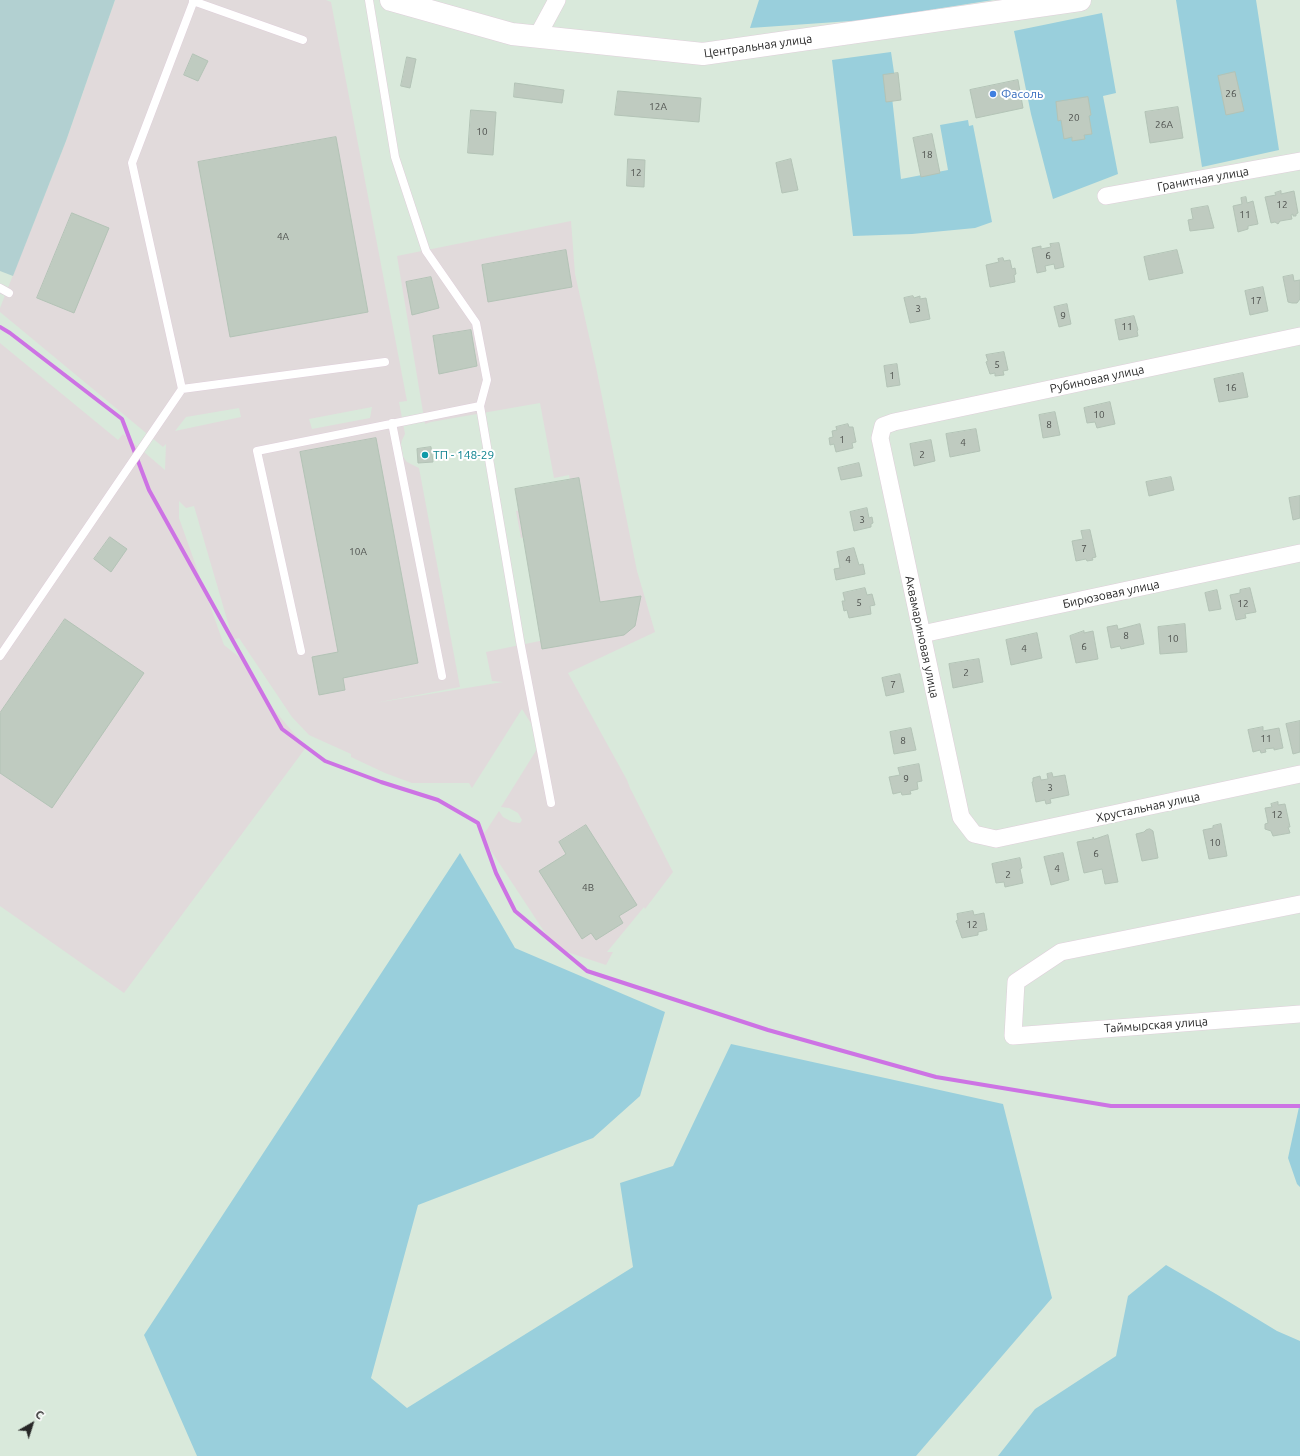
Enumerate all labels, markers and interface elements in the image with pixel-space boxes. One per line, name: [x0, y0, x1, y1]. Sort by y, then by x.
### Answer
street label: Центральная улица: [703, 31, 813, 61]
place label: Фасоль: [1001, 87, 1043, 101]
house number: 26: [1225, 88, 1237, 100]
marker: Фасоль: [988, 89, 998, 99]
house number: 12А: [649, 101, 667, 113]
house number: 20: [1068, 112, 1080, 124]
house number: 26А: [1155, 119, 1173, 131]
house number: 10: [476, 126, 488, 138]
house number: 18: [921, 149, 933, 161]
street label: Гранитная улица: [1156, 164, 1250, 194]
house number: 12: [630, 167, 642, 179]
house number: 12: [1276, 199, 1288, 211]
house number: 11: [1239, 209, 1251, 221]
house number: 4А: [277, 231, 289, 243]
house number: 6: [1045, 250, 1051, 262]
house number: 17: [1250, 295, 1262, 307]
house number: 3: [915, 303, 921, 315]
house number: 9: [1060, 310, 1066, 322]
house number: 11: [1121, 321, 1133, 333]
house number: 5: [994, 359, 1000, 371]
street label: Рубиновая улица: [1049, 362, 1145, 396]
house number: 1: [889, 370, 895, 382]
house number: 16: [1225, 382, 1237, 394]
house number: 10: [1093, 409, 1105, 421]
house number: 8: [1046, 419, 1052, 431]
house number: 1: [839, 434, 845, 446]
house number: 4: [960, 437, 966, 449]
place label: ТП - 148-29: [433, 448, 494, 462]
house number: 2: [919, 449, 925, 461]
marker: ТП - 148-29: [420, 450, 430, 460]
house number: 3: [859, 514, 865, 526]
house number: 7: [1081, 543, 1087, 555]
house number: 10А: [349, 546, 367, 558]
house number: 4: [845, 554, 851, 566]
street label: Аквамариновая улица: [902, 575, 942, 699]
street label: Бирюзовая улица: [1061, 577, 1161, 611]
house number: 5: [856, 597, 862, 609]
house number: 12: [1237, 598, 1249, 610]
house number: 8: [1123, 630, 1129, 642]
house number: 10: [1167, 633, 1179, 645]
house number: 6: [1081, 641, 1087, 653]
house number: 4: [1021, 643, 1027, 655]
house number: 2: [963, 667, 969, 679]
house number: 7: [890, 679, 896, 691]
house number: 11: [1260, 733, 1272, 745]
house number: 8: [900, 735, 906, 747]
house number: 9: [903, 773, 909, 785]
house number: 3: [1047, 782, 1053, 794]
street label: Хрустальная улица: [1095, 789, 1201, 825]
house number: 12: [1271, 809, 1283, 821]
house number: 10: [1209, 837, 1221, 849]
house number: 6: [1093, 848, 1099, 860]
house number: 4: [1054, 863, 1060, 875]
house number: 2: [1005, 869, 1011, 881]
house number: 4В: [582, 882, 594, 894]
house number: 12: [966, 919, 978, 931]
street label: Таймырская улица: [1104, 1014, 1208, 1036]
north arrow: [12, 1404, 52, 1444]
text: С: [33, 1408, 46, 1422]

